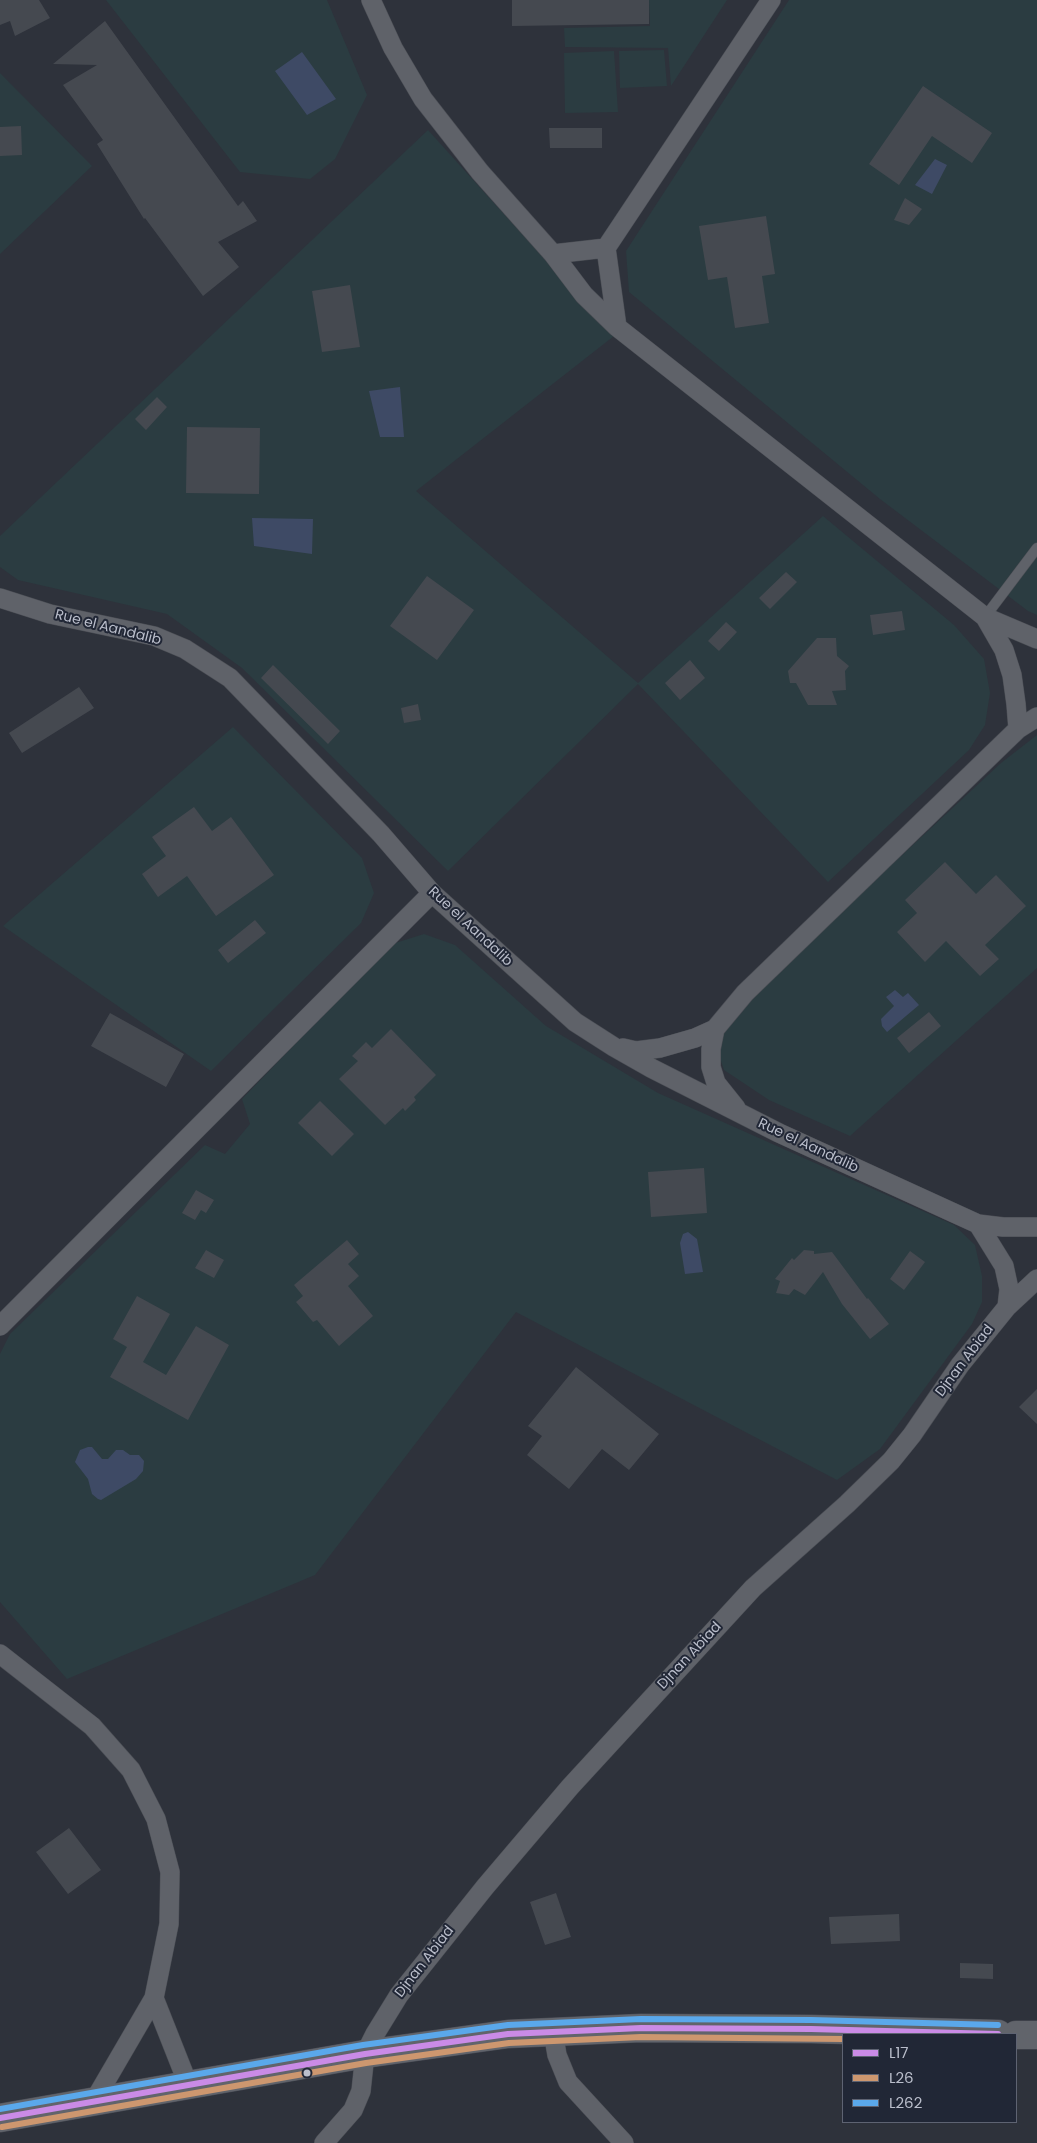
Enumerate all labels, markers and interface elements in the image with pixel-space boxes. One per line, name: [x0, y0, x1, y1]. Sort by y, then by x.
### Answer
street label: Rue el Aandalib: [53, 607, 163, 649]
street label: Rue el Aandalib: [424, 884, 516, 970]
street label: Rue el Aandalib: [755, 1115, 861, 1177]
street label: Djnan Abiad: [932, 1322, 998, 1400]
street label: Djnan Abiad: [655, 1619, 725, 1693]
street label: Djnan Abiad: [392, 1923, 458, 2001]
legend: [842, 2033, 1017, 2123]
text: L17: [889, 2042, 908, 2063]
text: L26: [889, 2067, 914, 2088]
unlabelled marker: [302, 2068, 312, 2078]
text: L262: [889, 2092, 922, 2113]

